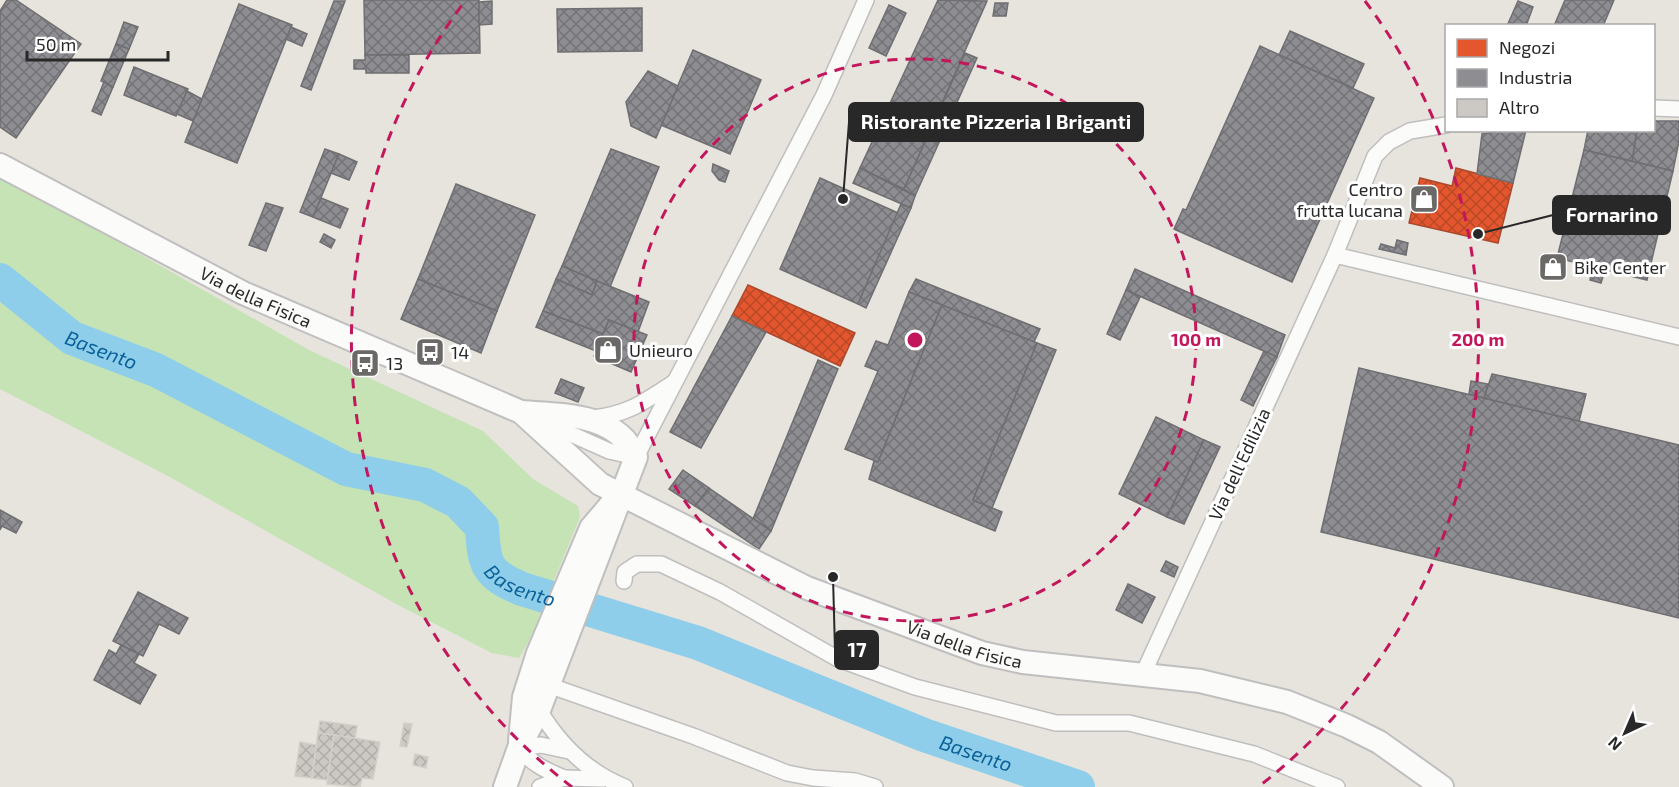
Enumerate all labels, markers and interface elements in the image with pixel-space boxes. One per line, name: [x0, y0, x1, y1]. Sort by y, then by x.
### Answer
scale bar: [27, 24, 168, 62]
legend: [1445, 24, 1655, 132]
text: 50 m: [36, 33, 76, 55]
text: Negozi: [1499, 36, 1555, 58]
text: Industria: [1499, 66, 1572, 88]
text: Altro: [1499, 96, 1539, 118]
callout: Ristorante Pizzeria I Briganti: [849, 103, 1143, 141]
text: Ristorante Pizzeria I Briganti: [861, 109, 1131, 133]
place label: Centro frutta lucana: [1296, 178, 1403, 221]
shop icon: Centro frutta lucana: [1408, 183, 1440, 215]
callout: Fornarino: [1553, 196, 1670, 234]
text: Fornarino: [1566, 202, 1658, 226]
shop icon: Bike Center: [1537, 251, 1569, 283]
place label: Bike Center: [1574, 256, 1666, 278]
street label: Via della Fisica: [196, 261, 315, 332]
water label: Basento: [62, 325, 141, 374]
text: 100 m: [1171, 328, 1221, 350]
text: 200 m: [1452, 328, 1504, 350]
centre of rings: [905, 330, 925, 350]
shop icon: Unieuro: [592, 334, 624, 366]
bus stop icon: 14: [414, 336, 446, 368]
place label: Unieuro: [629, 339, 693, 361]
place label: 14: [451, 341, 469, 363]
bus stop icon: 13: [349, 347, 381, 379]
place label: 13: [386, 352, 403, 374]
street label: Via dell'Edilizia: [1203, 404, 1275, 524]
water label: Basento: [480, 559, 559, 611]
street label: Via della Fisica: [904, 615, 1024, 673]
callout: 17: [835, 631, 878, 669]
text: 17: [847, 637, 867, 661]
north arrow: [1595, 703, 1655, 763]
water label: Basento: [937, 729, 1016, 776]
text: N: [1603, 733, 1625, 755]

